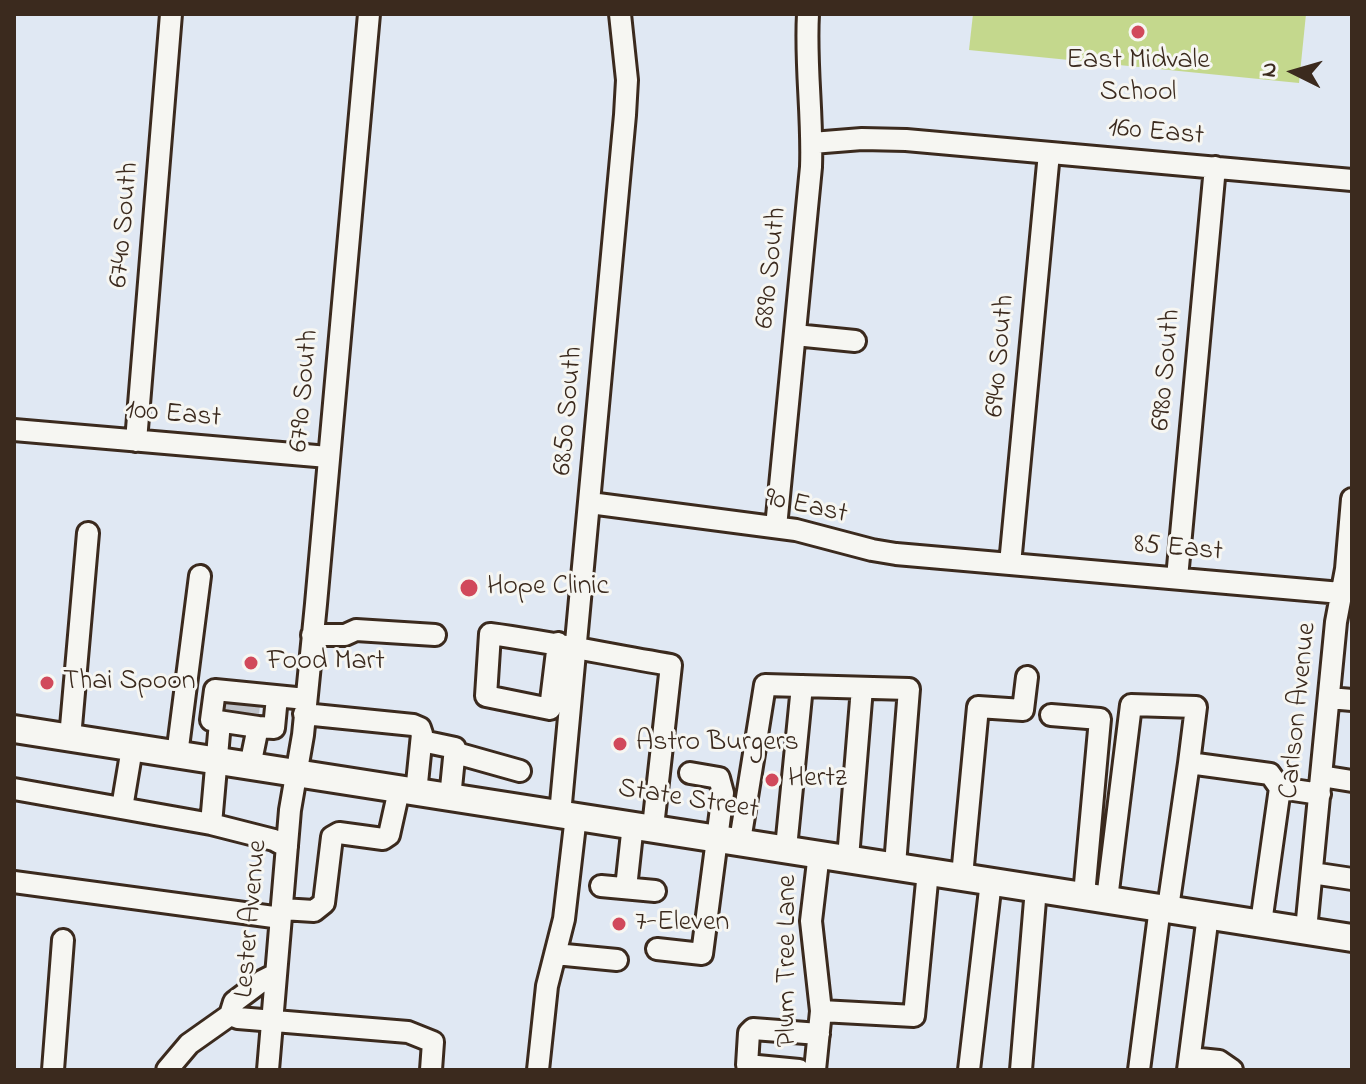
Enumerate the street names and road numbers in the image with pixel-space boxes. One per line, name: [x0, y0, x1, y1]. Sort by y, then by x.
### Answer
street label: 160 East: [1107, 113, 1205, 155]
street label: 6740 South: [104, 161, 148, 289]
street label: 6890 South: [750, 206, 796, 330]
street label: 6940 South: [980, 293, 1024, 419]
street label: 6980 South: [1146, 308, 1190, 432]
street label: 6790 South: [284, 328, 328, 454]
street label: 6850 South: [548, 345, 592, 477]
street label: 100 East: [124, 395, 222, 437]
street label: 90 East: [762, 483, 850, 533]
street label: 85 East: [1132, 529, 1224, 571]
street label: Carlson Avenue: [1274, 621, 1326, 801]
street label: State Street: [615, 773, 761, 829]
street label: Lester Avenue: [229, 839, 277, 999]
street label: Plum Tree Lane: [772, 875, 806, 1047]

